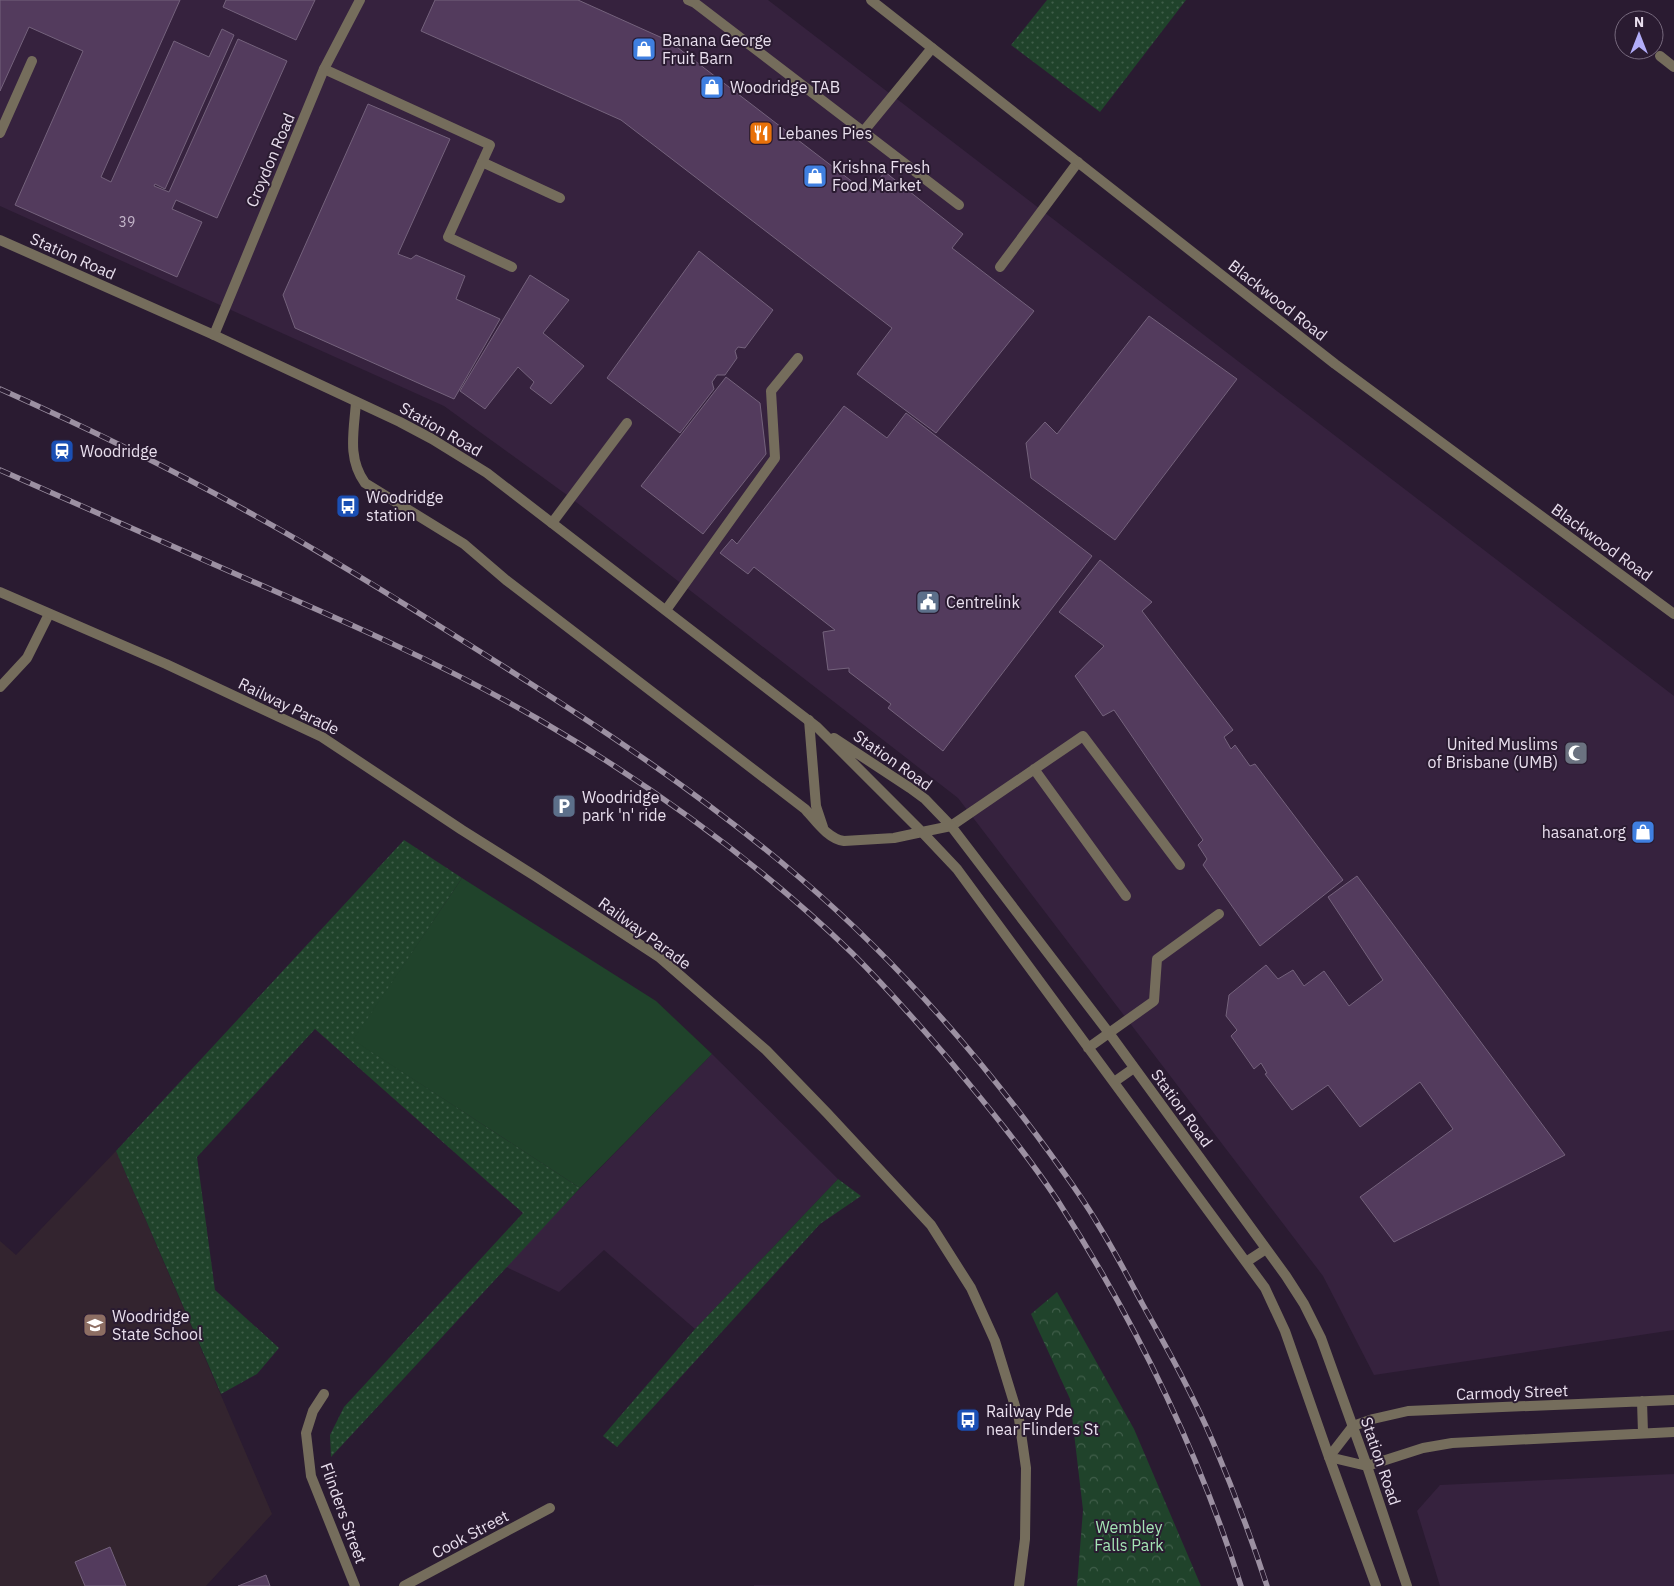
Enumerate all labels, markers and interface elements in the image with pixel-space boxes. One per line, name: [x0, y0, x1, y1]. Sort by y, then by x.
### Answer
north arrow: [1614, 10, 1664, 60]
text: N: [1634, 13, 1644, 31]
place label: Banana George Fruit Barn: [662, 30, 772, 68]
shop icon: Banana George Fruit Barn: [631, 36, 657, 62]
shop icon: Woodridge TAB: [699, 74, 725, 100]
place label: Woodridge TAB: [730, 77, 840, 97]
street label: Croydon Road: [241, 110, 299, 210]
restaurant icon: Lebanes Pies: [748, 120, 774, 146]
place label: Lebanes Pies: [778, 123, 872, 143]
place label: Krishna Fresh Food Market: [832, 157, 930, 195]
shop icon: Krishna Fresh Food Market: [802, 163, 828, 189]
house number: 39: [119, 213, 135, 231]
street label: Station Road: [27, 228, 119, 284]
street label: Blackwood Road: [1225, 255, 1331, 345]
street label: Station Road: [396, 397, 486, 461]
station icon: Woodridge: [49, 438, 75, 464]
place label: Woodridge: [80, 441, 158, 461]
place label: Woodridge station: [366, 487, 444, 525]
bus stop icon: Woodridge station: [335, 493, 361, 519]
street label: Blackwood Road: [1548, 499, 1656, 585]
public building icon: Centrelink: [915, 589, 941, 615]
place label: Centrelink: [946, 592, 1020, 612]
street label: Railway Parade: [235, 673, 343, 739]
street label: Station Road: [850, 726, 936, 794]
place label: United Muslims of Brisbane (UMB): [1428, 734, 1558, 772]
mosque icon: United Muslims of Brisbane (UMB): [1563, 740, 1589, 766]
place label: Woodridge park 'n' ride: [582, 787, 666, 825]
parking icon: Woodridge park 'n' ride: [551, 793, 577, 819]
shop icon: hasanat.org: [1630, 819, 1656, 845]
place label: hasanat.org: [1542, 822, 1627, 842]
street label: Railway Parade: [595, 893, 695, 973]
street label: Station Road: [1147, 1065, 1217, 1151]
place label: Woodridge State School: [112, 1306, 202, 1344]
school or university icon: Woodridge State School: [82, 1312, 108, 1338]
street label: Carmody Street: [1456, 1380, 1568, 1404]
place label: Railway Pde near Flinders St: [986, 1401, 1099, 1439]
bus stop icon: Railway Pde near Flinders St: [955, 1407, 981, 1433]
street label: Station Road: [1357, 1414, 1405, 1508]
street label: Flinders Street: [317, 1460, 371, 1566]
street label: Cook Street: [428, 1505, 512, 1563]
park label: Wembley Falls Park: [1094, 1517, 1164, 1555]

